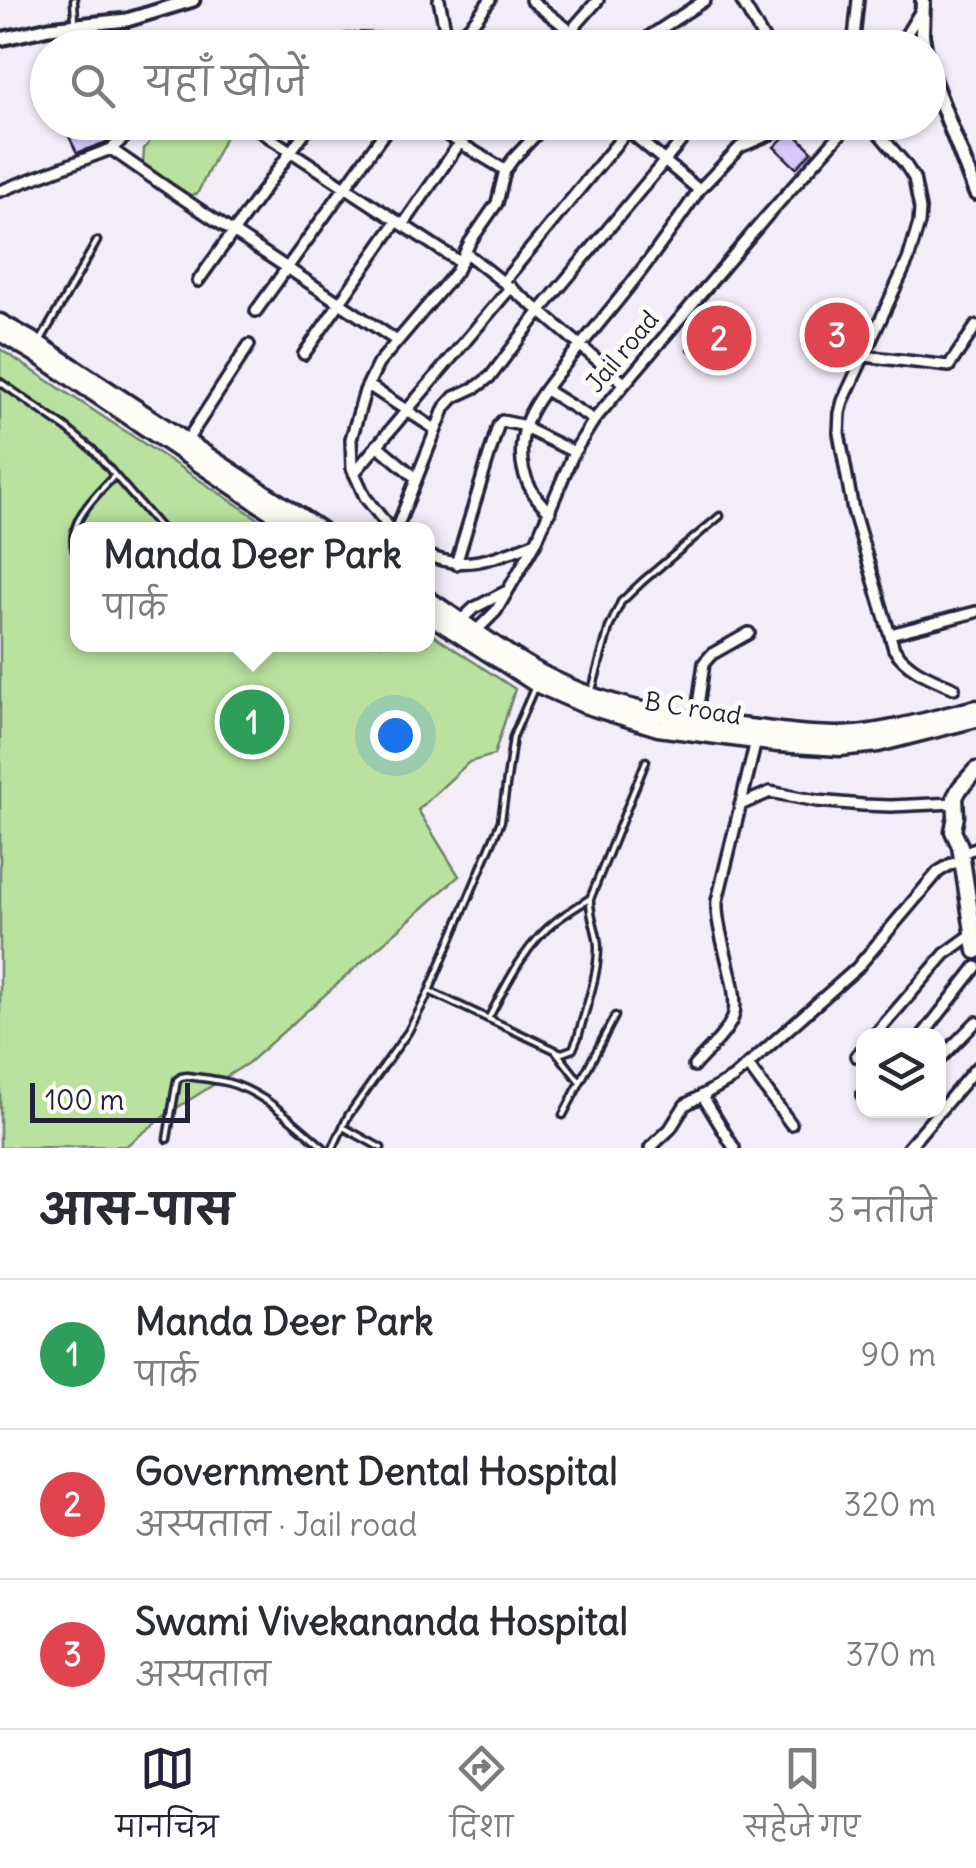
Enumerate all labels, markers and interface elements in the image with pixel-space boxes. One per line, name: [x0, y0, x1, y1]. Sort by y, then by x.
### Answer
search box: [30, 30, 946, 140]
icon: search: [65, 58, 120, 113]
text: यहाँ खोजें: [145, 58, 308, 105]
pin: 3: [804, 298, 870, 372]
pin: 2: [686, 300, 752, 376]
street label: Jail road: [579, 304, 665, 398]
popup: [70, 522, 435, 652]
text: Manda Deer Park: [103, 531, 402, 578]
text: पार्क: [103, 587, 166, 628]
pin: 1: [220, 684, 284, 760]
street label: B C road: [642, 685, 744, 731]
your location: [370, 710, 421, 761]
map controls: [856, 1028, 946, 1118]
button: layers: [856, 1028, 946, 1118]
scale bar: [30, 1078, 190, 1122]
text: 100 m: [45, 1082, 124, 1118]
text: आस-पास: [40, 1183, 233, 1235]
text: 3 नतीजे: [827, 1190, 936, 1231]
text: Manda Deer Park: [135, 1298, 433, 1345]
text: 1: [66, 1334, 79, 1375]
text: 90 m: [861, 1334, 936, 1375]
text: पार्क: [135, 1354, 198, 1395]
text: Government Dental Hospital: [135, 1448, 618, 1495]
text: 2: [64, 1484, 81, 1525]
text: 320 m: [844, 1484, 936, 1525]
text: अस्पताल · Jail road: [135, 1504, 417, 1545]
text: Swami Vivekananda Hospital: [135, 1598, 628, 1645]
text: 3: [63, 1634, 82, 1675]
text: 370 m: [845, 1634, 936, 1675]
text: अस्पताल: [135, 1654, 271, 1695]
tab: मानचित्र: [116, 1741, 218, 1858]
tab: दिशा: [450, 1741, 513, 1858]
tab: सहेजे गए: [745, 1741, 860, 1858]

